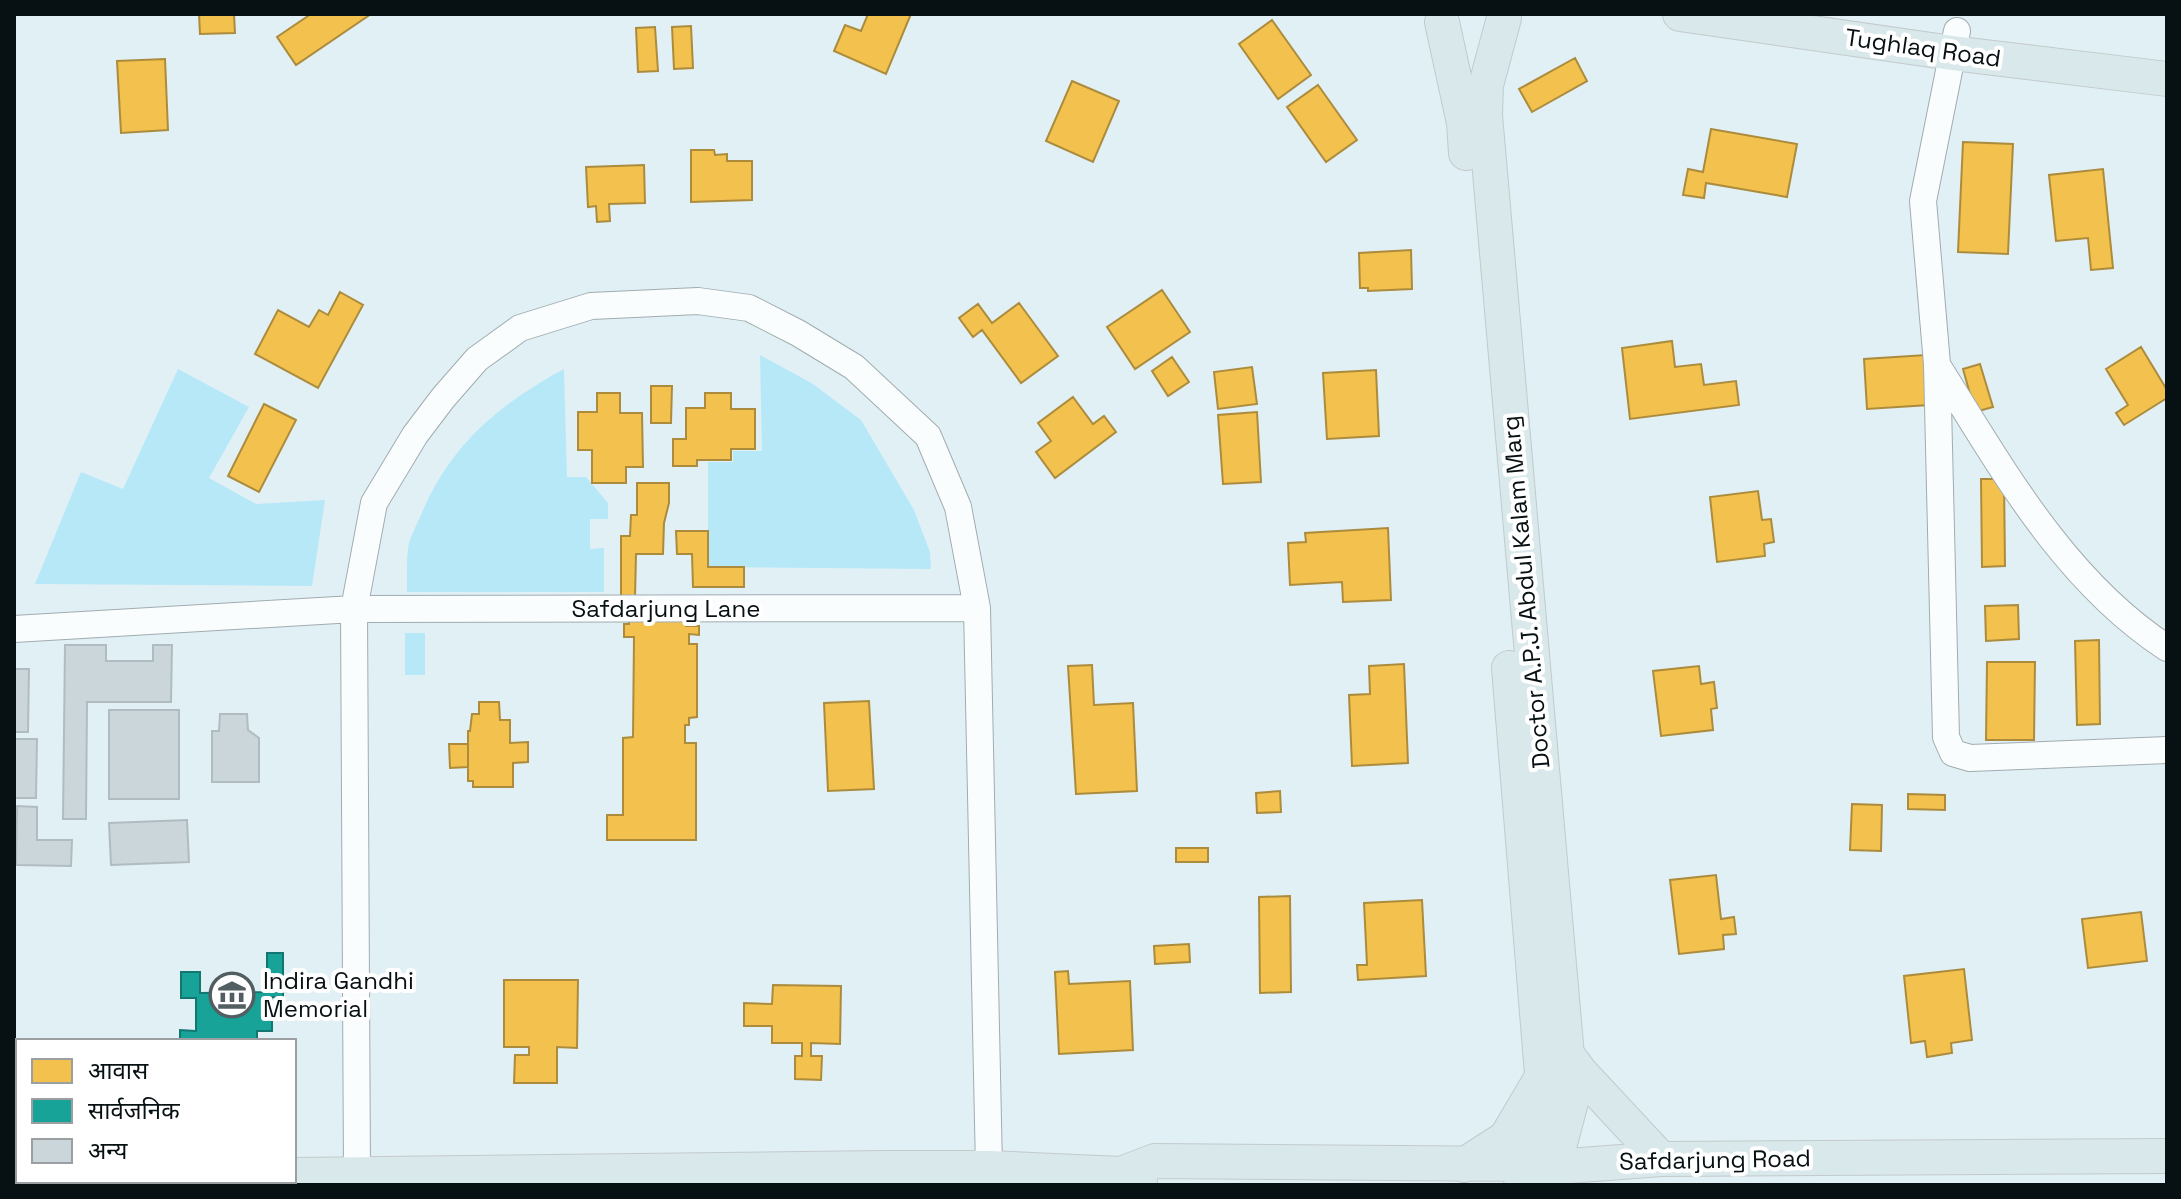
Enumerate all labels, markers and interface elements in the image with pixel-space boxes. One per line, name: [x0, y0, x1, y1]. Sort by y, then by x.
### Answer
street label: Tughlaq Road: [1843, 21, 2003, 74]
street label: Doctor A.P.J. Abdul Kalam Marg: [1495, 414, 1556, 770]
street label: Safdarjung Lane: [572, 593, 760, 624]
place label: Indira Gandhi Memorial: [263, 965, 414, 1024]
museum icon: Indira Gandhi Memorial: [208, 971, 256, 1019]
legend: [16, 1039, 296, 1183]
text: आवास: [88, 1055, 149, 1086]
text: सार्वजनिक: [88, 1095, 180, 1126]
text: अन्य: [88, 1135, 128, 1166]
street label: Safdarjung Road: [1619, 1142, 1811, 1177]

